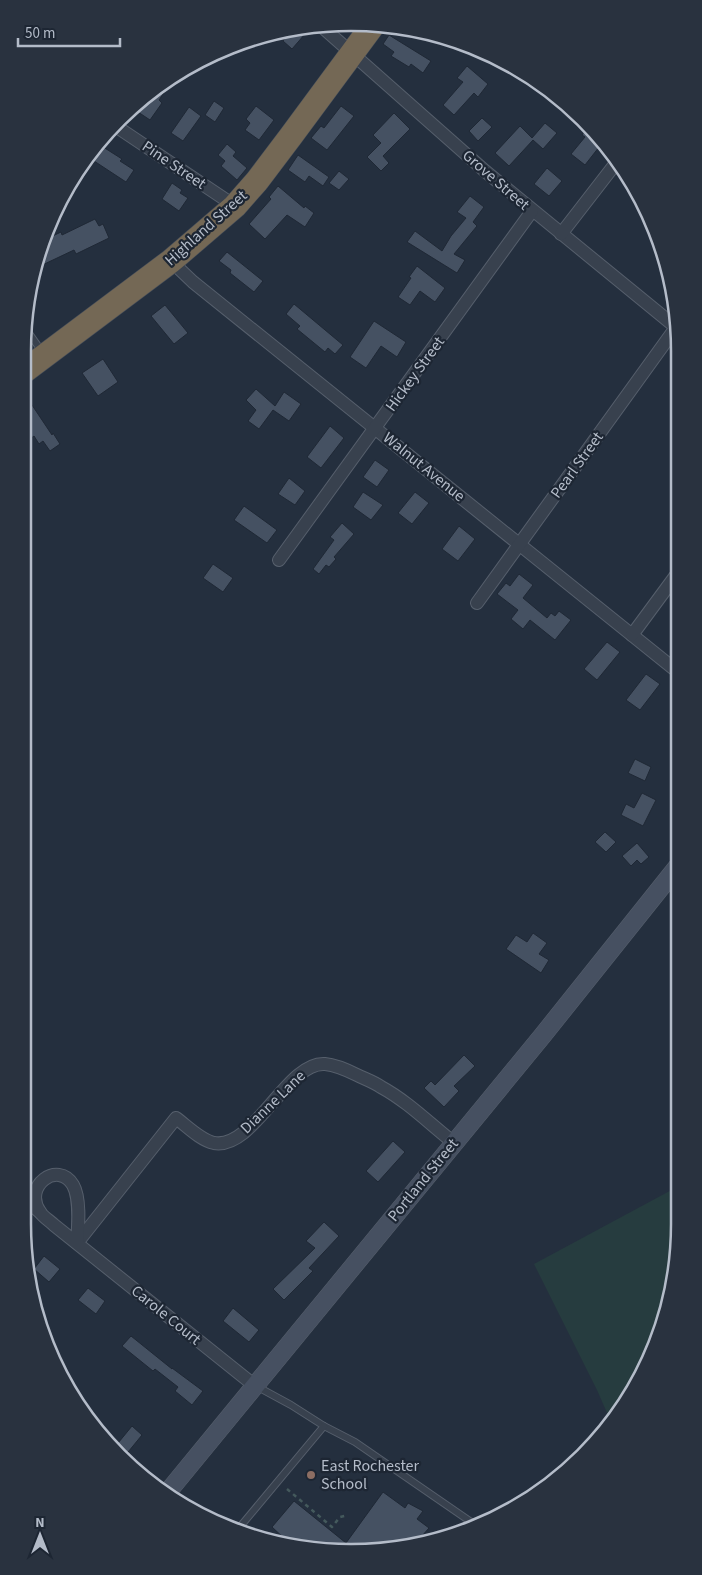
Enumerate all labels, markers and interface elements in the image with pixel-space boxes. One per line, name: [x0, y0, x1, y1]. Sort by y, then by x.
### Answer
scale bar: [18, 15, 120, 47]
text: 50 m: [25, 23, 55, 44]
street label: Pine Street: [138, 135, 211, 195]
street label: Grove Street: [458, 145, 535, 216]
street label: Highland Street: [160, 185, 253, 271]
street label: Hickey Street: [380, 331, 450, 416]
street label: Walnut Avenue: [378, 427, 470, 507]
street label: Pearl Street: [545, 427, 609, 503]
street label: Dianne Lane: [236, 1065, 311, 1139]
street label: Portland Street: [383, 1133, 464, 1226]
street label: Carole Court: [126, 1280, 206, 1350]
place label: East Rochester School: [321, 1455, 420, 1495]
marker: East Rochester School: [305, 1469, 317, 1481]
north arrow: [15, 1510, 65, 1560]
text: N: [35, 1513, 45, 1533]

